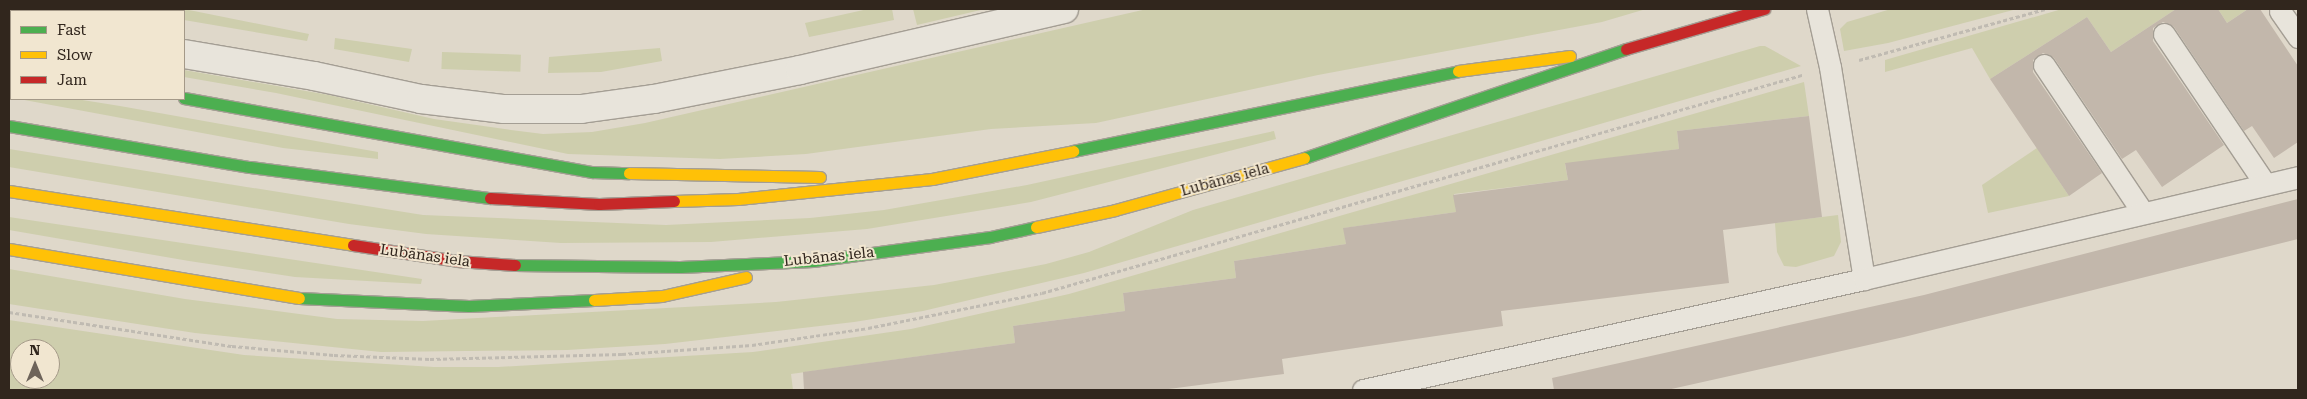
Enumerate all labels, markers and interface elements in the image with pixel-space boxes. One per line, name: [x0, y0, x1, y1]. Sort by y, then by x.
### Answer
legend: [10, 10, 185, 100]
text: Fast: [57, 21, 86, 39]
text: Slow: [57, 46, 92, 64]
text: Jam: [57, 71, 87, 89]
street label: Lubānas iela: [1179, 160, 1271, 200]
street label: Lubānas iela: [379, 241, 471, 271]
street label: Lubānas iela: [783, 243, 875, 271]
north arrow: [10, 339, 60, 389]
text: N: [30, 342, 40, 358]

